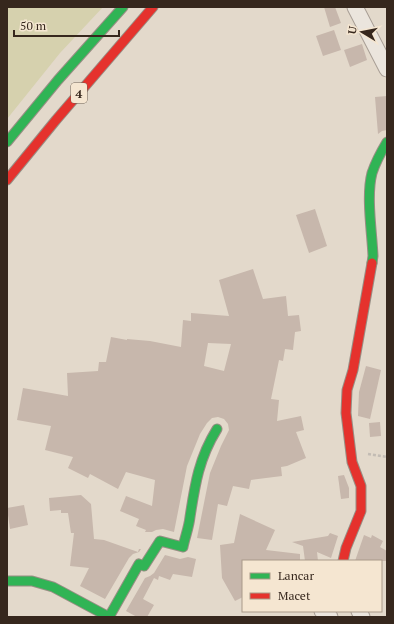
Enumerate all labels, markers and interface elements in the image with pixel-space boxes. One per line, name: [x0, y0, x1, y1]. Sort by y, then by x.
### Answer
scale bar: [14, 12, 119, 38]
north arrow: [342, 12, 382, 52]
text: 50 m: [20, 18, 47, 33]
text: U: [345, 25, 360, 35]
road number: 4: [71, 83, 87, 103]
legend: [242, 560, 382, 612]
text: Lancar: [278, 568, 314, 583]
text: Macet: [278, 588, 311, 603]

